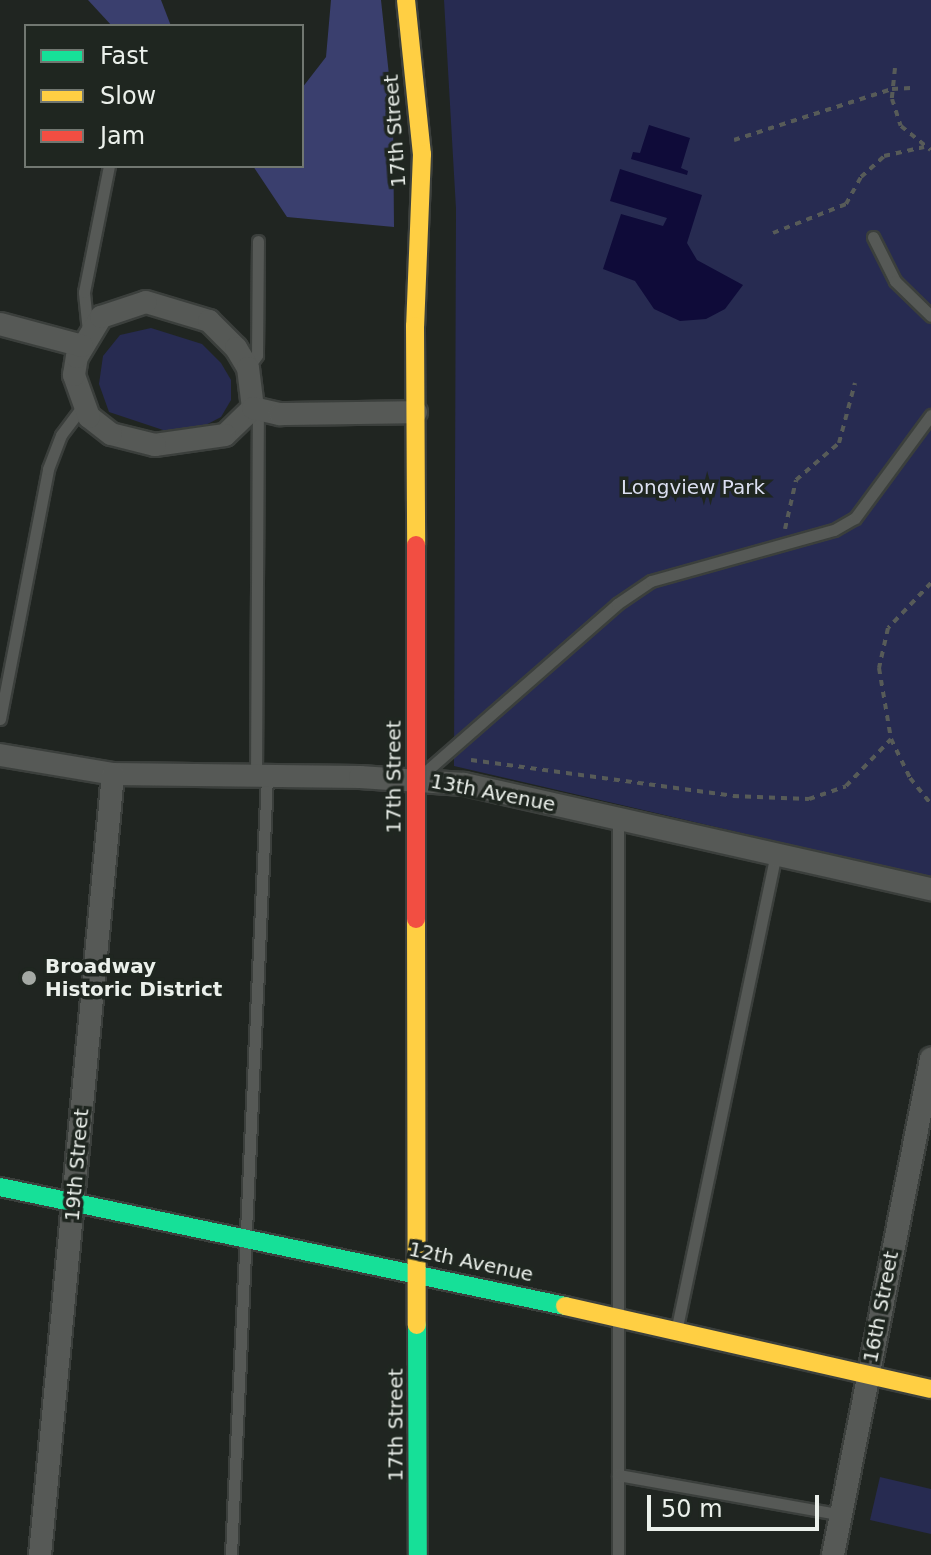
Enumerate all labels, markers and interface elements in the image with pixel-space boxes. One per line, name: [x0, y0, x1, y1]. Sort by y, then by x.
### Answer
legend: [24, 24, 304, 168]
text: Fast: [100, 42, 148, 70]
street label: 17th Street: [379, 74, 411, 188]
text: Slow: [100, 82, 156, 110]
text: Jam: [100, 122, 145, 150]
park label: Longview Park: [621, 475, 765, 499]
street label: 17th Street: [382, 720, 406, 834]
street label: 13th Avenue: [429, 769, 557, 817]
place label: Broadway Historic District: [45, 954, 222, 1001]
marker: Broadway Historic District: [20, 969, 38, 987]
street label: 19th Street: [60, 1108, 94, 1222]
street label: 12th Avenue: [407, 1237, 535, 1287]
street label: 16th Street: [858, 1249, 904, 1365]
street label: 17th Street: [384, 1368, 408, 1482]
scale bar: [651, 1479, 823, 1529]
text: 50 m: [661, 1495, 723, 1523]

